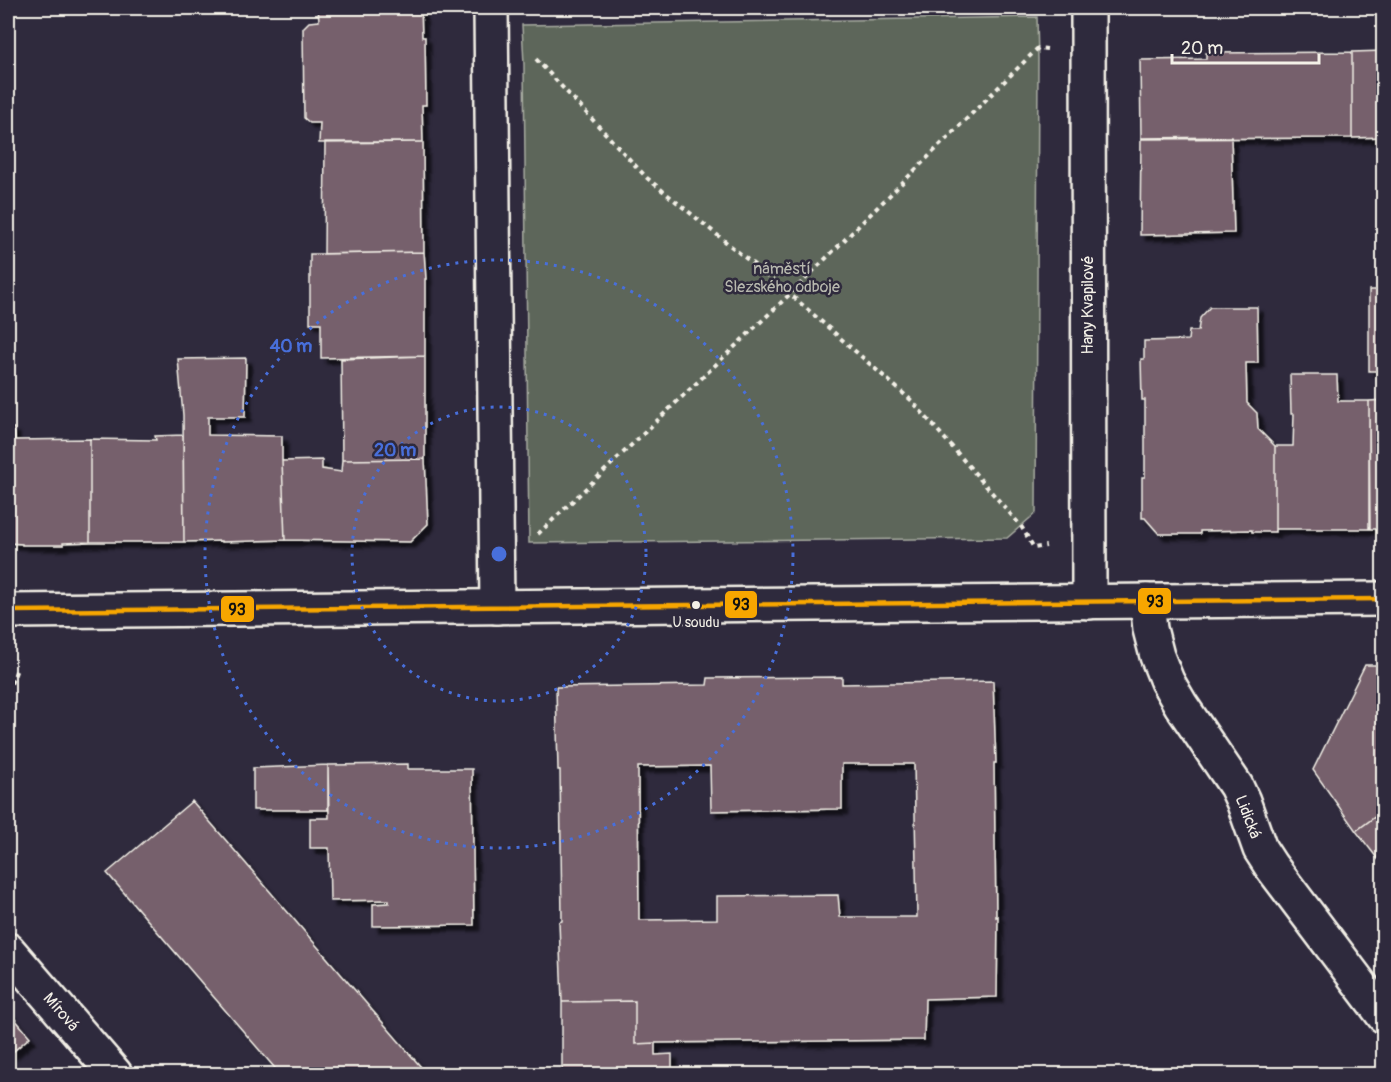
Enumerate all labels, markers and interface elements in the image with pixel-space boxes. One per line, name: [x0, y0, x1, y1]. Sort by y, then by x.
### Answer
scale bar: [1172, 27, 1319, 65]
text: 20 m: [1181, 37, 1223, 60]
street label: Hany Kvapilové: [1078, 256, 1098, 354]
park label: náměstí Slezského odboje: [724, 259, 840, 297]
text: 40 m: [270, 335, 312, 358]
text: 20 m: [374, 439, 416, 462]
centre of rings: [489, 544, 509, 564]
line badge: 93: [1137, 587, 1172, 615]
line badge: 93: [724, 590, 758, 619]
text: 93: [1146, 592, 1164, 612]
line badge: 93: [220, 595, 255, 623]
text: 93: [732, 595, 750, 615]
marker: U soudu: [690, 599, 702, 611]
text: 93: [228, 600, 246, 620]
place label: U soudu: [672, 614, 720, 631]
street label: Lidická: [1231, 792, 1265, 842]
street label: Mírová: [39, 989, 83, 1035]

